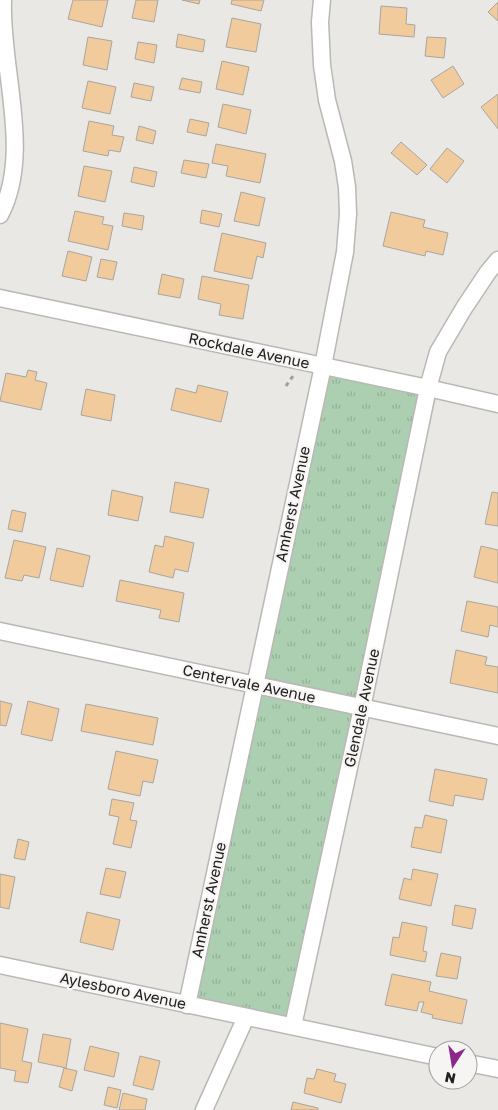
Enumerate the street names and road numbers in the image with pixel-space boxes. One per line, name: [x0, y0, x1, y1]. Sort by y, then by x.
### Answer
street label: Rockdale Avenue: [187, 328, 312, 372]
street label: Amherst Avenue: [271, 444, 313, 563]
street label: Glendale Avenue: [340, 647, 382, 769]
street label: Centervale Avenue: [181, 660, 318, 706]
street label: Amherst Avenue: [187, 840, 229, 959]
street label: Aylesboro Avenue: [58, 968, 188, 1012]

